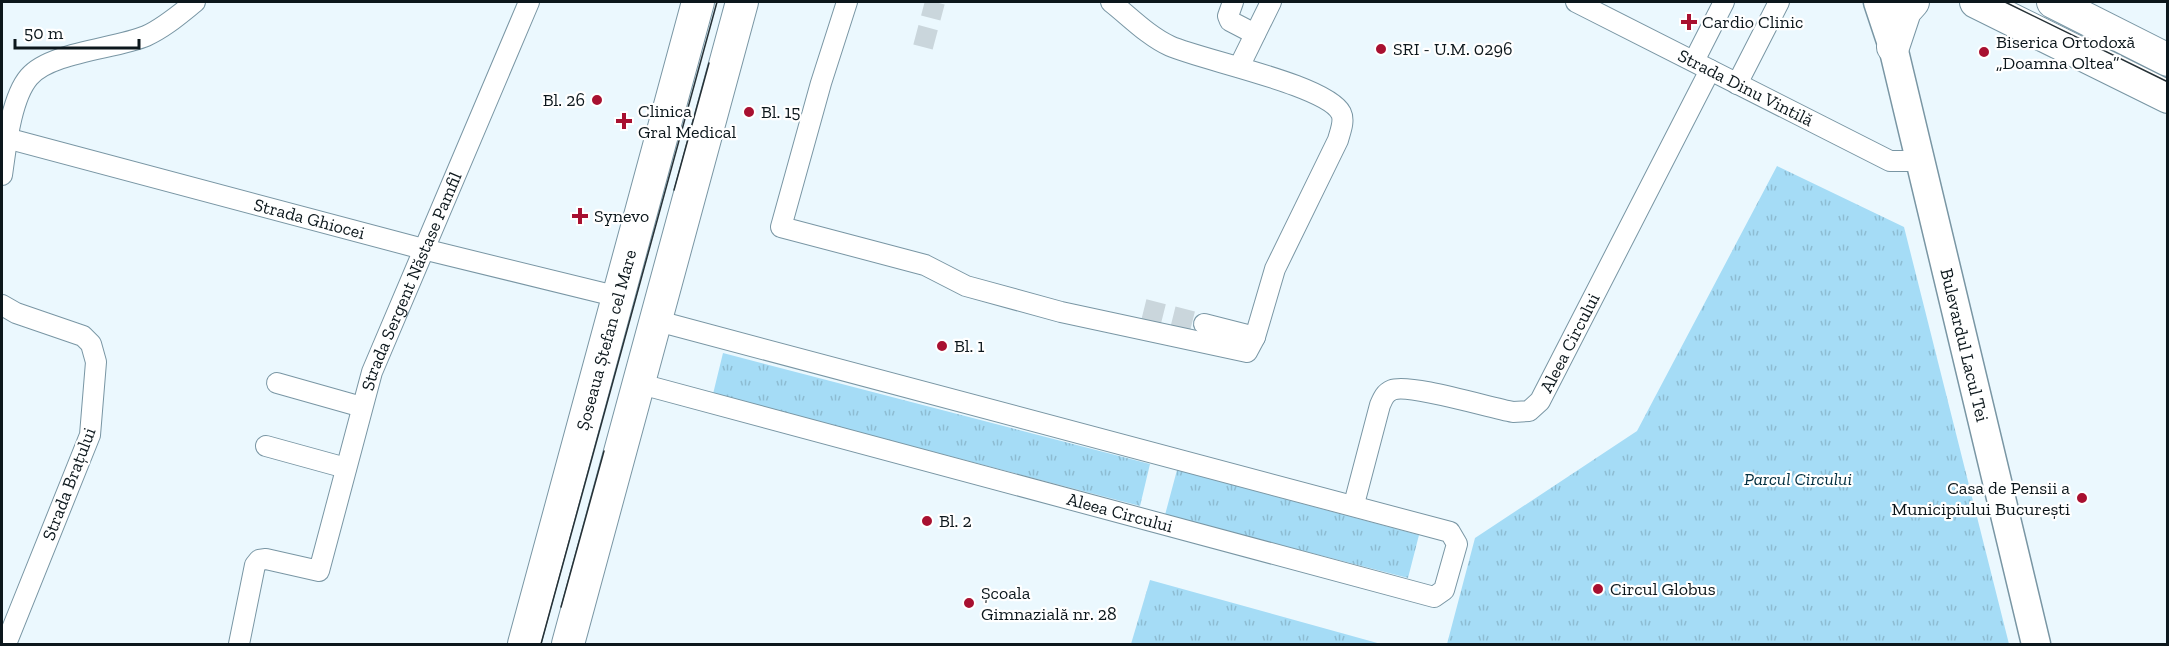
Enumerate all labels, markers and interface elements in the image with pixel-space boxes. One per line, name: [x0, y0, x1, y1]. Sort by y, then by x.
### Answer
place label: Cardio Clinic: [1702, 11, 1803, 33]
scale bar: [15, 12, 140, 50]
marker: Cardio Clinic: [1680, 13, 1698, 31]
text: 50 m: [24, 22, 64, 44]
place label: Biserica Ortodoxă „Doamna Oltea”: [1996, 31, 2136, 74]
place label: SRI - U.M. 0296: [1393, 38, 1513, 60]
marker: SRI - U.M. 0296: [1374, 42, 1388, 56]
street label: Strada Dinu Vintilă: [1674, 44, 1817, 131]
marker: Biserica Ortodoxă „Doamna Oltea”: [1977, 45, 1991, 59]
place label: Bl. 26: [543, 89, 585, 111]
marker: Bl. 26: [590, 93, 604, 107]
place label: Clinica Gral Medical: [638, 100, 736, 143]
place label: Bl. 15: [761, 101, 801, 123]
marker: Bl. 15: [742, 105, 756, 119]
marker: Clinica Gral Medical: [615, 112, 633, 130]
street label: Strada Sergent Năstase Pamfil: [356, 168, 467, 393]
street label: Strada Ghiocei: [251, 193, 367, 244]
place label: Synevo: [594, 205, 649, 227]
marker: Synevo: [571, 207, 589, 225]
street label: Șoseaua Ștefan cel Mare: [571, 247, 641, 433]
street label: Bulevardul Lacul Tei: [1935, 266, 1993, 424]
street label: Aleea Circului: [1535, 289, 1604, 396]
place label: Bl. 1: [954, 335, 984, 357]
marker: Bl. 1: [935, 339, 949, 353]
street label: Strada Brațului: [37, 425, 101, 543]
park label: Parcul Circului: [1744, 468, 1852, 490]
place label: Casa de Pensii a Municipiului București: [1892, 477, 2070, 520]
street label: Aleea Circului: [1064, 488, 1175, 537]
marker: Casa de Pensii a Municipiului București: [2075, 491, 2089, 505]
place label: Bl. 2: [939, 510, 972, 532]
marker: Bl. 2: [920, 514, 934, 528]
place label: Circul Globus: [1610, 578, 1716, 600]
place label: Școala Gimnazială nr. 28: [981, 582, 1117, 625]
marker: Circul Globus: [1591, 582, 1605, 596]
marker: Școala Gimnazială nr. 28: [962, 596, 976, 610]

